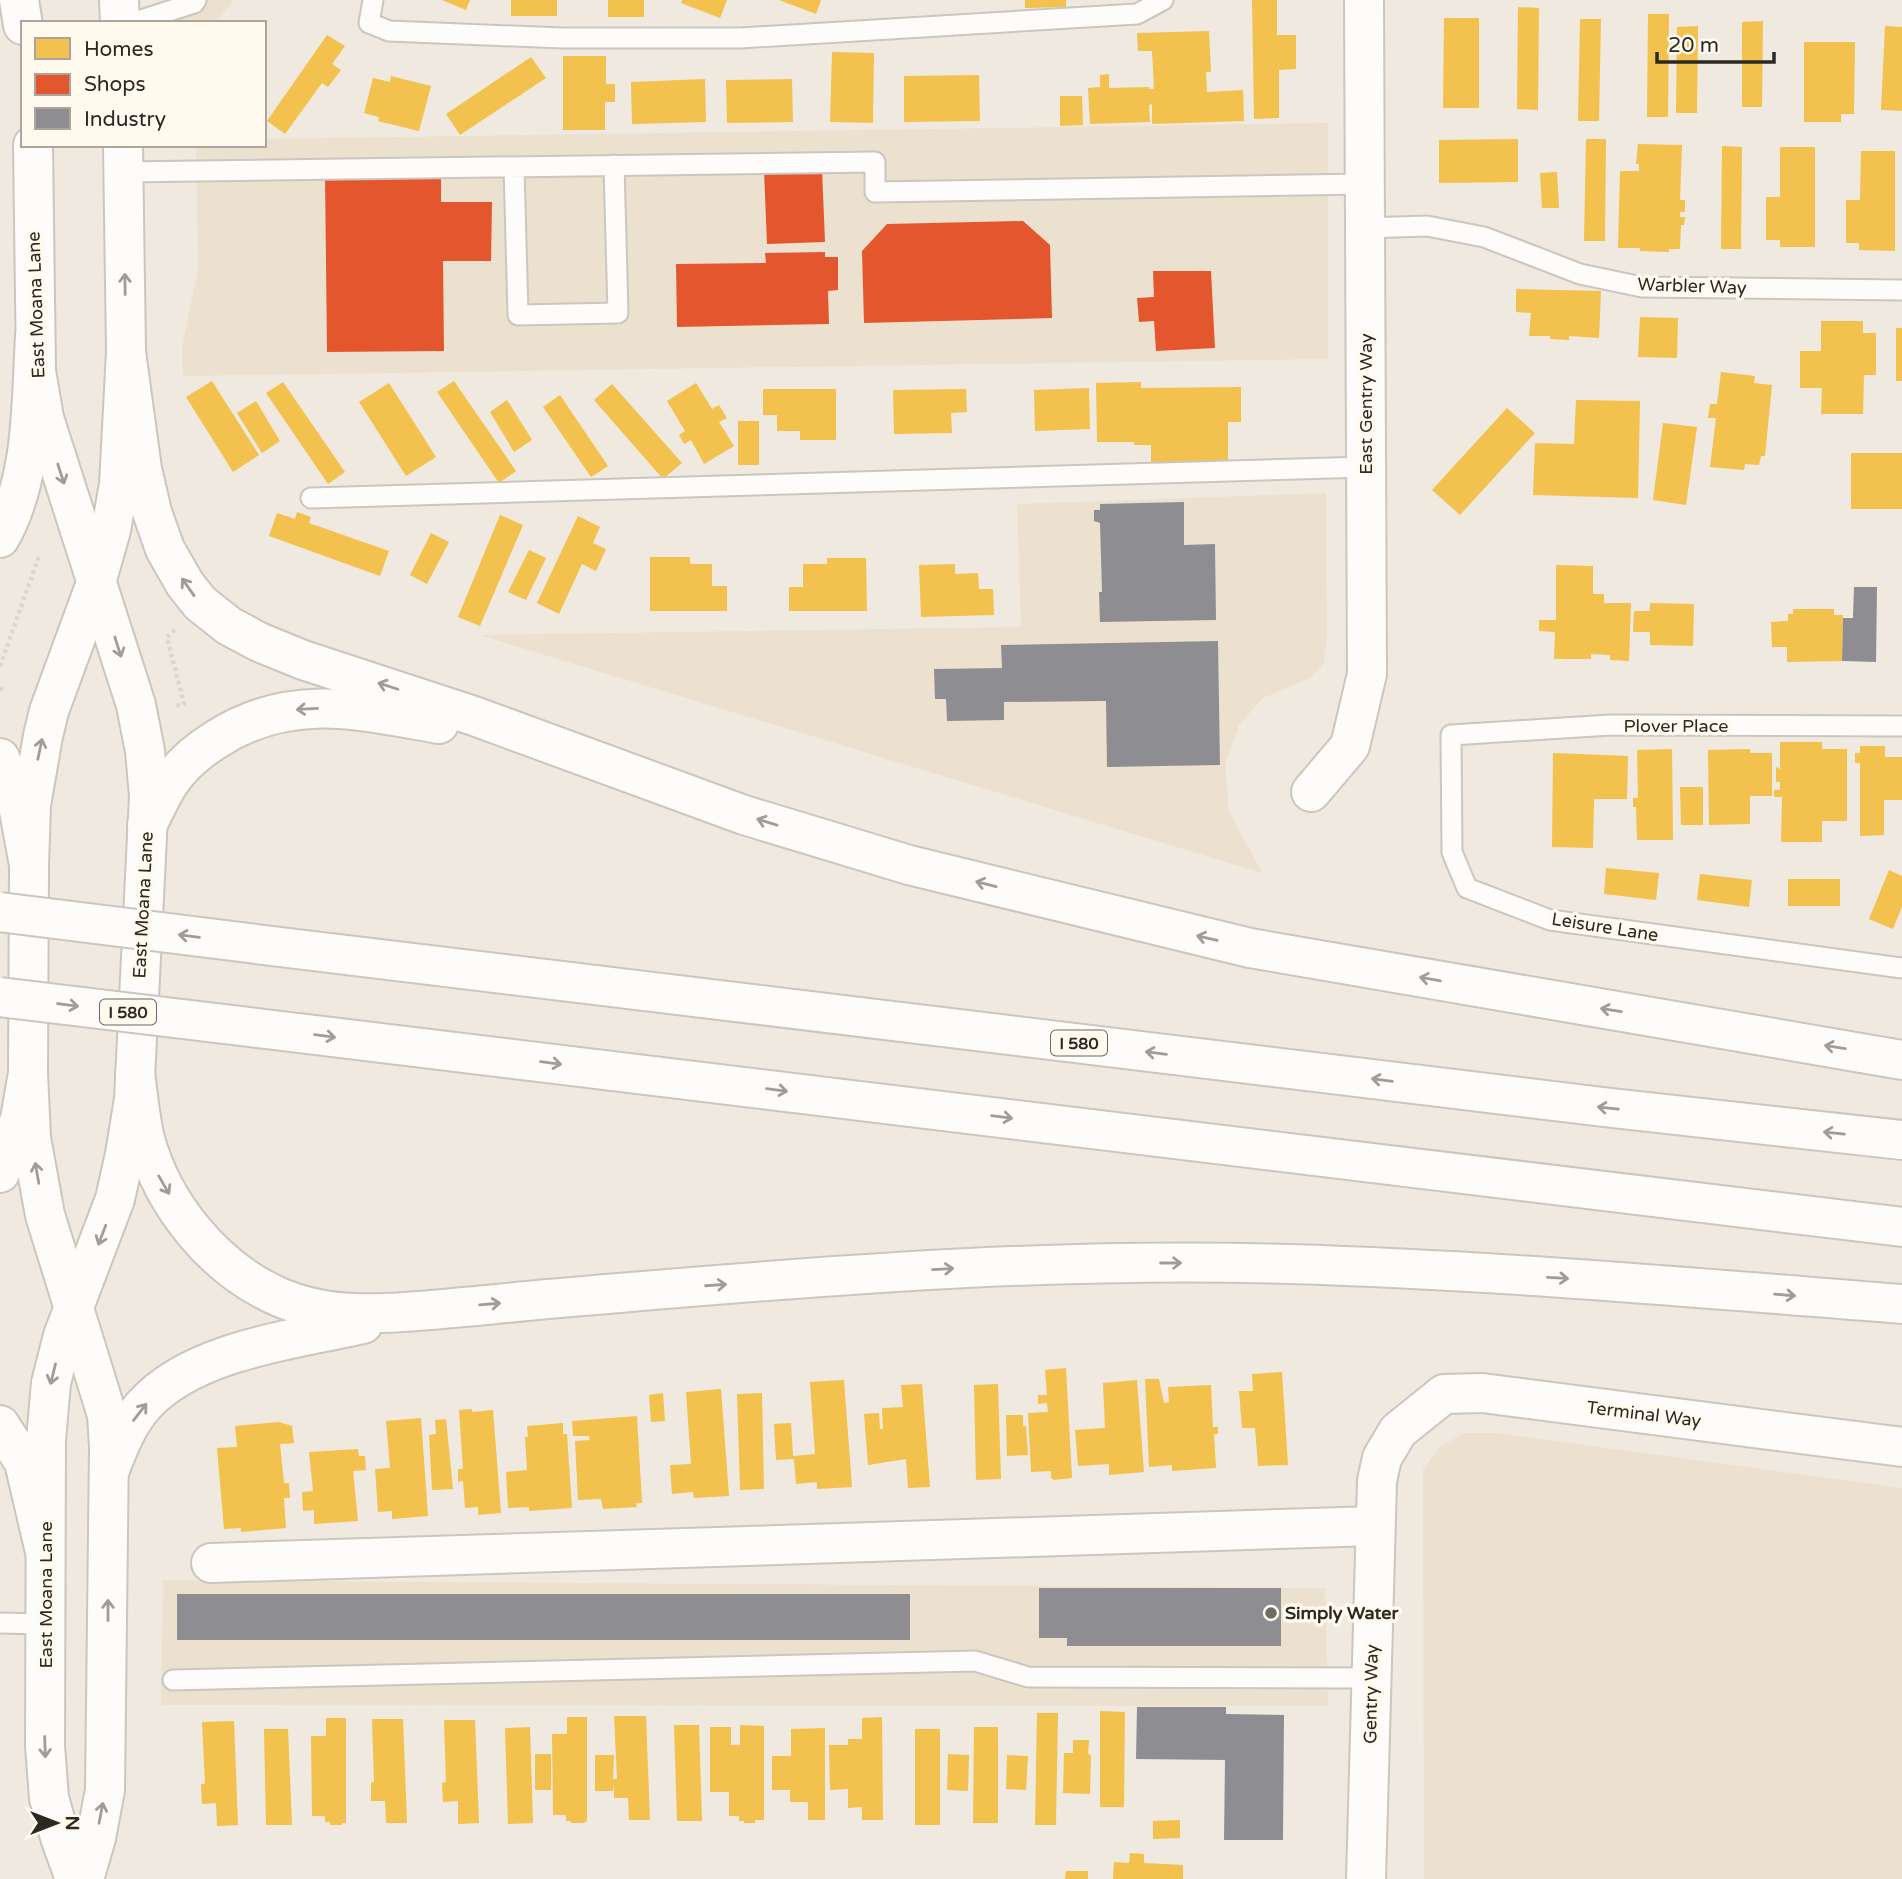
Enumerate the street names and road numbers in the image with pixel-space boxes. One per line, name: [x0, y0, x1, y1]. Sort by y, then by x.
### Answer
street label: East Moana Lane: [22, 231, 50, 379]
street label: Warbler Way: [1637, 273, 1747, 299]
street label: East Gentry Way: [1355, 333, 1377, 475]
street label: Plover Place: [1624, 715, 1728, 737]
street label: East Moana Lane: [128, 831, 158, 979]
street label: Leisure Lane: [1550, 908, 1660, 946]
road number: I 580: [100, 1000, 156, 1024]
road number: I 580: [1051, 1030, 1107, 1056]
street label: Terminal Way: [1585, 1396, 1703, 1432]
street label: East Moana Lane: [35, 1521, 57, 1669]
street label: Gentry Way: [1359, 1644, 1383, 1744]

